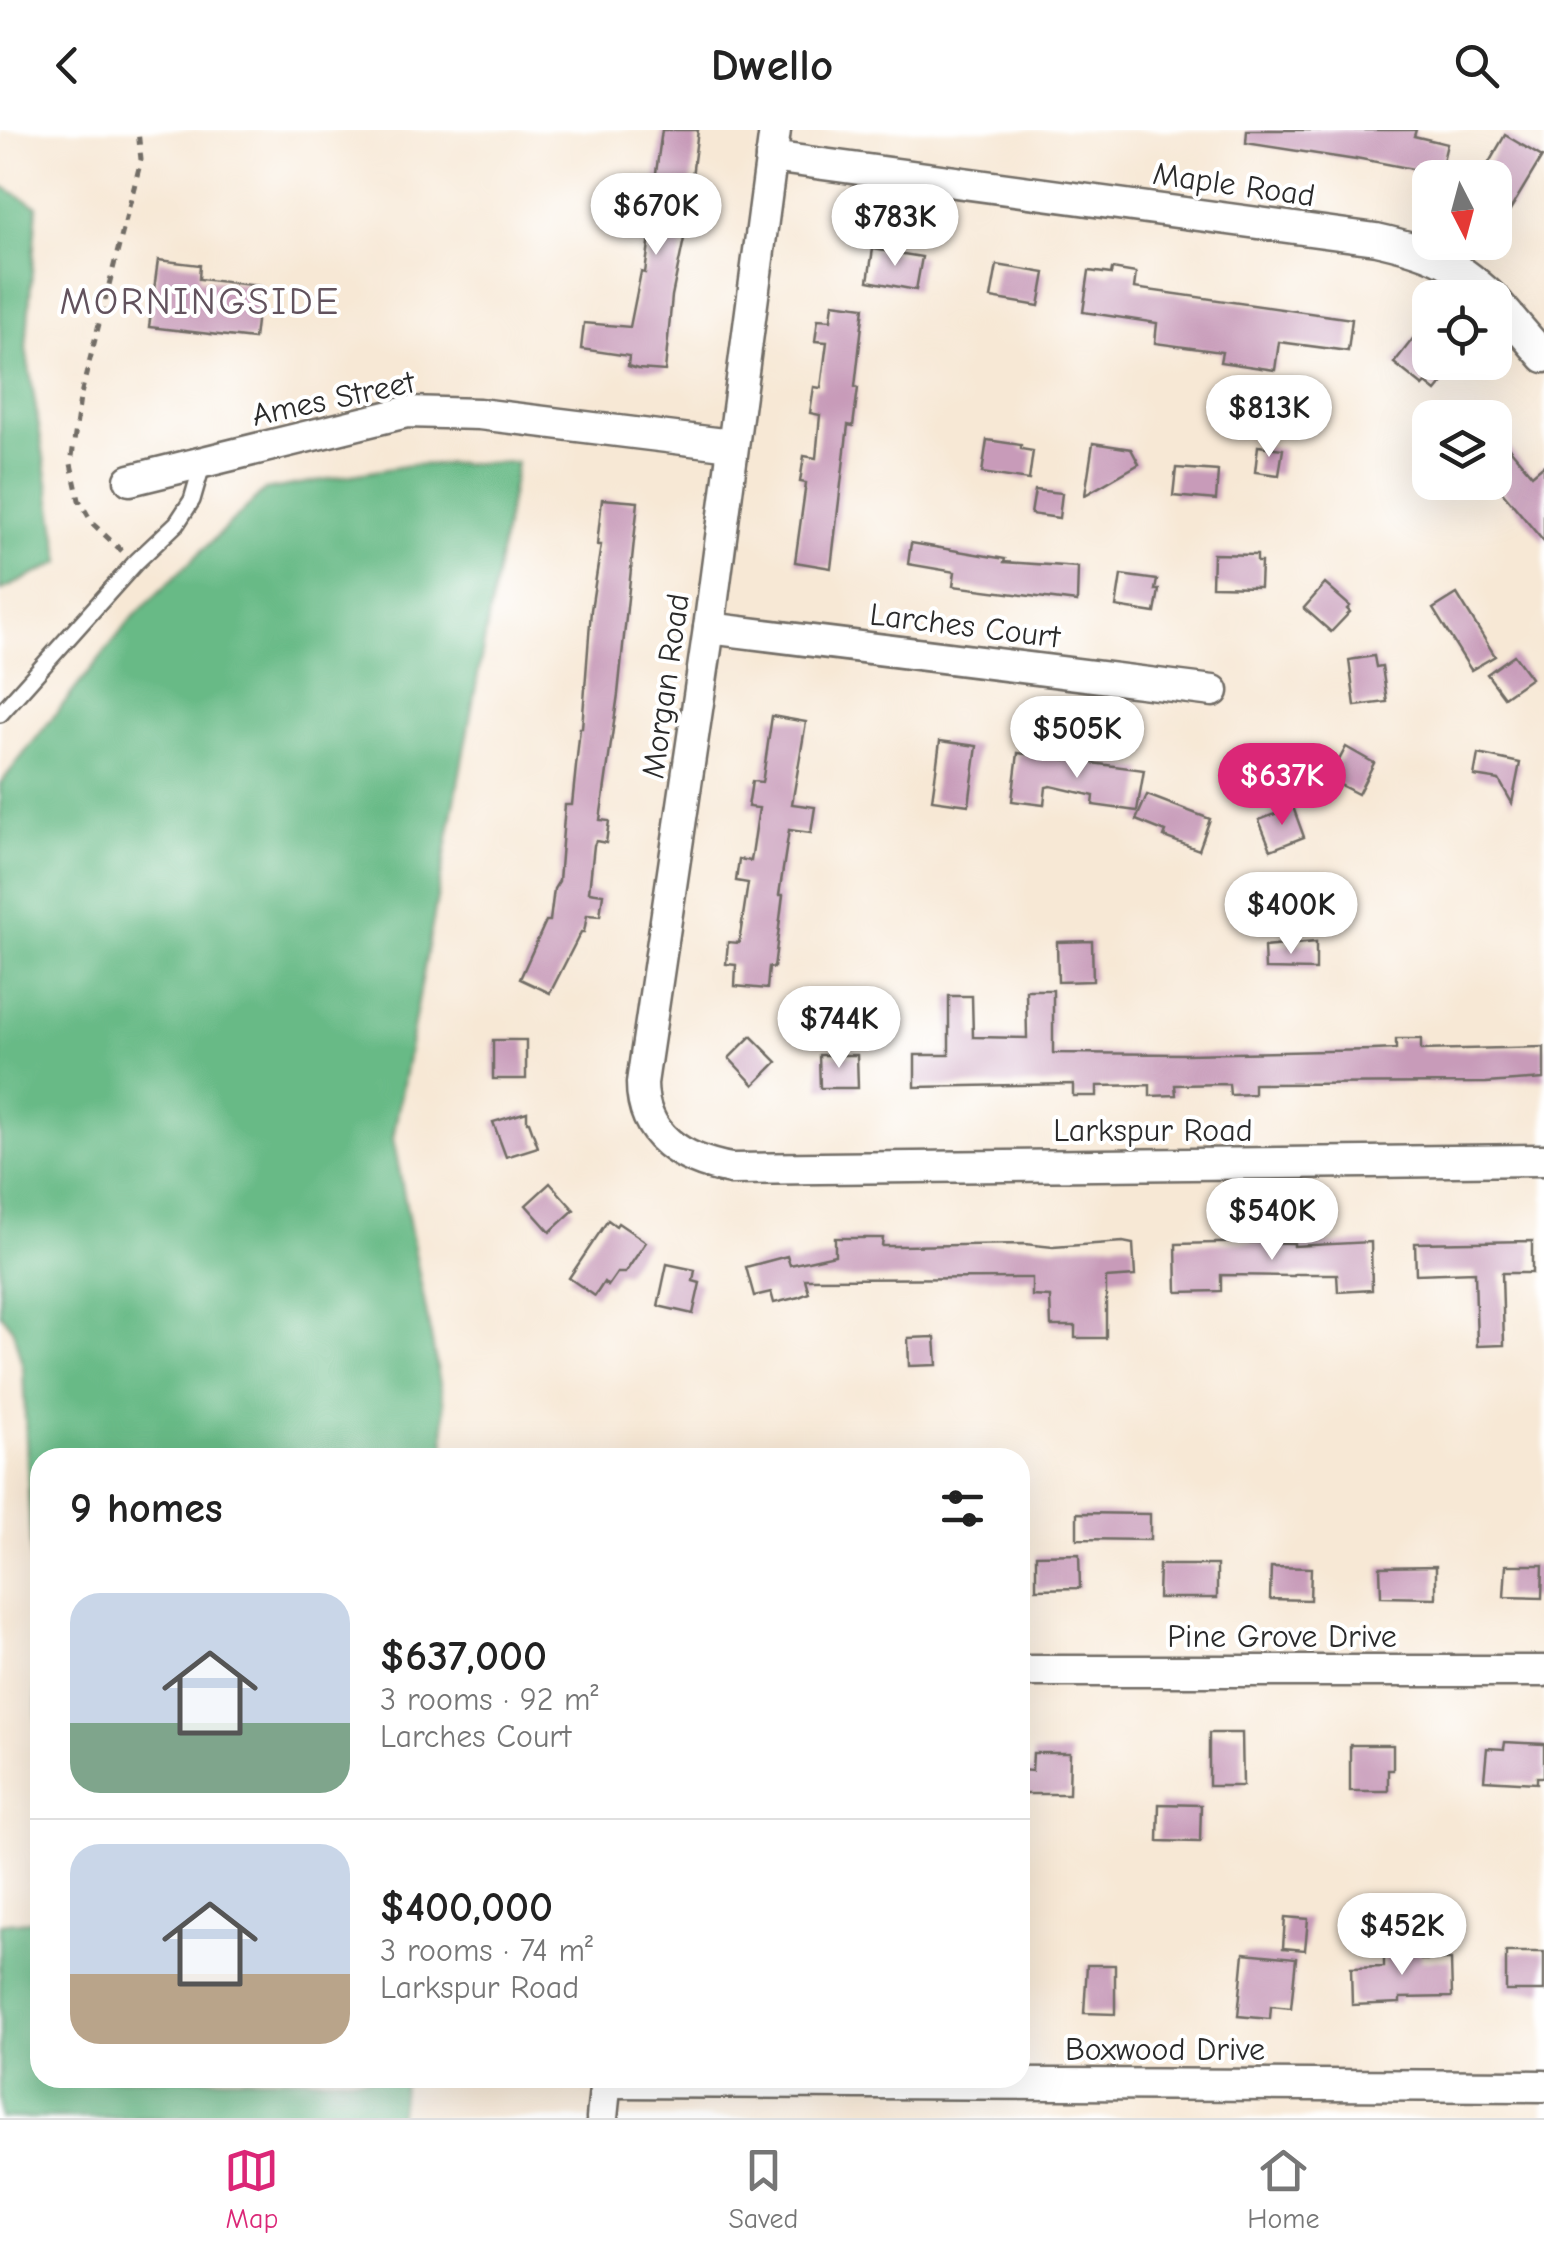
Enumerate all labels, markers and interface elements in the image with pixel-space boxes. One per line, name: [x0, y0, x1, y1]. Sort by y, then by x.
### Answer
icon: back: [40, 38, 95, 93]
icon: search: [1449, 38, 1504, 93]
text: Dwello: [711, 39, 833, 91]
street label: Maple Road: [1151, 155, 1317, 214]
north arrow: [1412, 160, 1512, 260]
map controls: [1412, 160, 1512, 500]
pin: $670K: [586, 173, 726, 258]
pin: $783K: [825, 184, 965, 269]
text: $670K: [613, 187, 699, 224]
text: $783K: [854, 198, 936, 235]
district label: MORNINGSIDE: [59, 280, 341, 324]
button: locate: [1412, 280, 1512, 380]
street label: Ames Street: [248, 363, 419, 434]
pin: $813K: [1199, 375, 1339, 460]
text: $813K: [1228, 389, 1310, 426]
button: layers: [1412, 400, 1512, 500]
street label: Morgan Road: [634, 591, 697, 781]
street label: Larches Court: [868, 595, 1063, 656]
pin: $505K: [1007, 696, 1147, 781]
text: $505K: [1032, 710, 1122, 747]
pin: $637K: [1212, 743, 1352, 828]
text: $637K: [1240, 757, 1324, 794]
pin: $400K: [1221, 872, 1361, 957]
text: $400K: [1247, 886, 1335, 923]
pin: $744K: [769, 986, 909, 1071]
text: $744K: [799, 1000, 879, 1037]
street label: Larkspur Road: [1053, 1112, 1253, 1149]
pin: $540K: [1202, 1178, 1342, 1263]
text: $540K: [1228, 1192, 1316, 1229]
icon: filters: [935, 1481, 990, 1536]
text: 9 homes: [70, 1484, 223, 1533]
street label: Pine Grove Drive: [1167, 1618, 1397, 1655]
text: $637,000: [380, 1632, 547, 1681]
icon: home: [150, 1633, 270, 1753]
text: 3 rooms · 92 m²: [380, 1681, 599, 1718]
text: Larches Court: [380, 1718, 571, 1755]
text: $400,000: [380, 1883, 553, 1932]
icon: home: [150, 1884, 270, 2004]
pin: $452K: [1332, 1893, 1472, 1978]
text: $452K: [1359, 1907, 1445, 1944]
text: 3 rooms · 74 m²: [380, 1932, 593, 1969]
text: Larkspur Road: [380, 1969, 579, 2006]
street label: Boxwood Drive: [1065, 2031, 1265, 2068]
tab: Map: [224, 2143, 279, 2235]
tab: Saved: [728, 2143, 798, 2235]
tab: Home: [1247, 2143, 1320, 2235]

